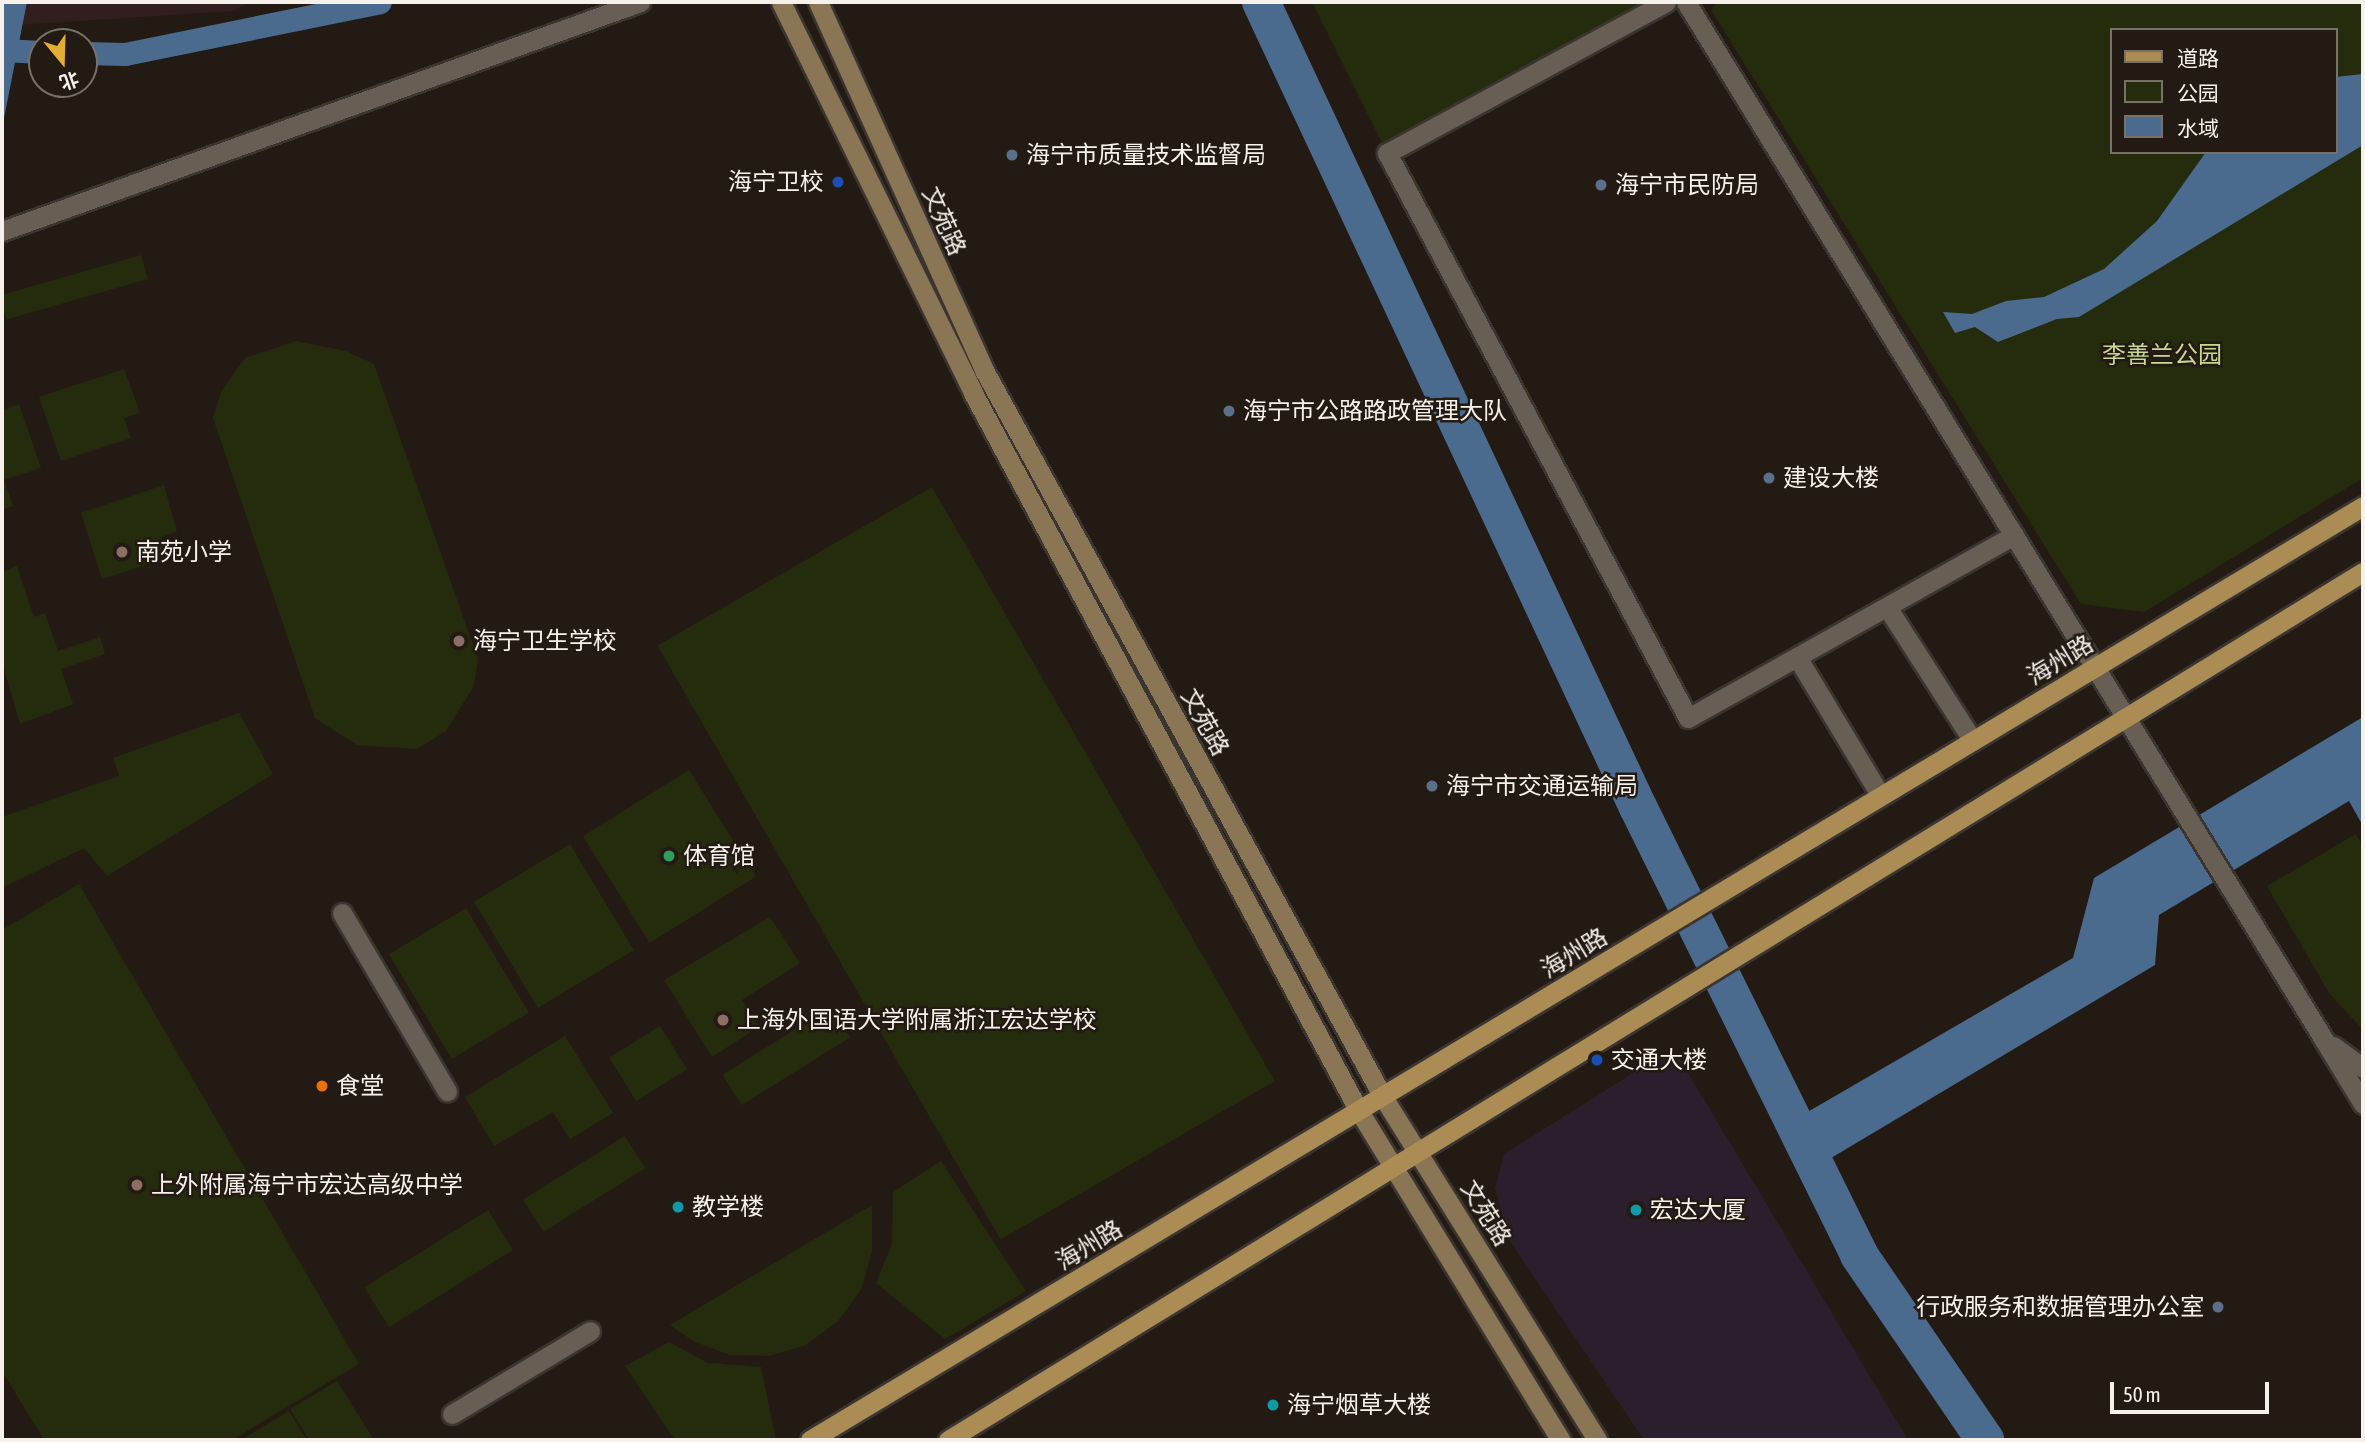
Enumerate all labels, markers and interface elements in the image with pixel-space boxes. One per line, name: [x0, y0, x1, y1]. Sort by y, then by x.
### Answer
north arrow: [28, 28, 98, 98]
legend: [2110, 28, 2337, 154]
text: 道路: [2177, 46, 2219, 70]
text: 北: [57, 67, 82, 94]
text: 公园: [2177, 81, 2219, 105]
text: 水域: [2177, 116, 2219, 140]
place label: 海宁市质量技术监督局: [1026, 141, 1266, 169]
marker: 海宁市质量技术监督局: [1004, 147, 1020, 163]
place label: 海宁卫校: [728, 168, 824, 196]
place label: 海宁市民防局: [1615, 171, 1759, 199]
marker: 海宁卫校: [830, 174, 846, 190]
marker: 海宁市民防局: [1593, 177, 1609, 193]
street label: 文苑路: [916, 182, 972, 260]
park label: 李善兰公园: [2102, 341, 2222, 369]
place label: 海宁市公路路政管理大队: [1243, 397, 1507, 425]
marker: 海宁市公路路政管理大队: [1221, 403, 1237, 419]
place label: 建设大楼: [1783, 464, 1879, 492]
marker: 建设大楼: [1761, 470, 1777, 486]
place label: 南苑小学: [136, 538, 232, 566]
marker: 南苑小学: [114, 544, 130, 560]
place label: 海宁卫生学校: [473, 627, 617, 655]
street label: 海州路: [2022, 629, 2098, 691]
marker: 海宁卫生学校: [451, 633, 467, 649]
street label: 文苑路: [1175, 684, 1235, 760]
place label: 海宁市交通运输局: [1446, 772, 1638, 800]
marker: 海宁市交通运输局: [1424, 778, 1440, 794]
place label: 体育馆: [683, 842, 755, 870]
marker: 体育馆: [661, 848, 677, 864]
street label: 海州路: [1536, 922, 1612, 984]
place label: 上海外国语大学附属浙江宏达学校: [737, 1006, 1097, 1034]
marker: 上海外国语大学附属浙江宏达学校: [715, 1012, 731, 1028]
place label: 交通大楼: [1611, 1046, 1707, 1074]
marker: 交通大楼: [1589, 1052, 1605, 1068]
place label: 食堂: [336, 1072, 384, 1100]
marker: 食堂: [314, 1078, 330, 1094]
place label: 上外附属海宁市宏达高级中学: [151, 1171, 463, 1199]
street label: 文苑路: [1455, 1175, 1517, 1251]
marker: 上外附属海宁市宏达高级中学: [129, 1177, 145, 1193]
place label: 教学楼: [692, 1193, 764, 1221]
place label: 宏达大厦: [1650, 1196, 1746, 1224]
marker: 教学楼: [670, 1199, 686, 1215]
marker: 宏达大厦: [1628, 1202, 1644, 1218]
street label: 海州路: [1051, 1214, 1127, 1276]
place label: 行政服务和数据管理办公室: [1916, 1293, 2204, 1321]
marker: 行政服务和数据管理办公室: [2210, 1299, 2226, 1315]
scale bar: [2113, 1368, 2272, 1412]
text: 50 m: [2123, 1382, 2161, 1406]
place label: 海宁烟草大楼: [1287, 1391, 1431, 1419]
marker: 海宁烟草大楼: [1265, 1397, 1281, 1413]

